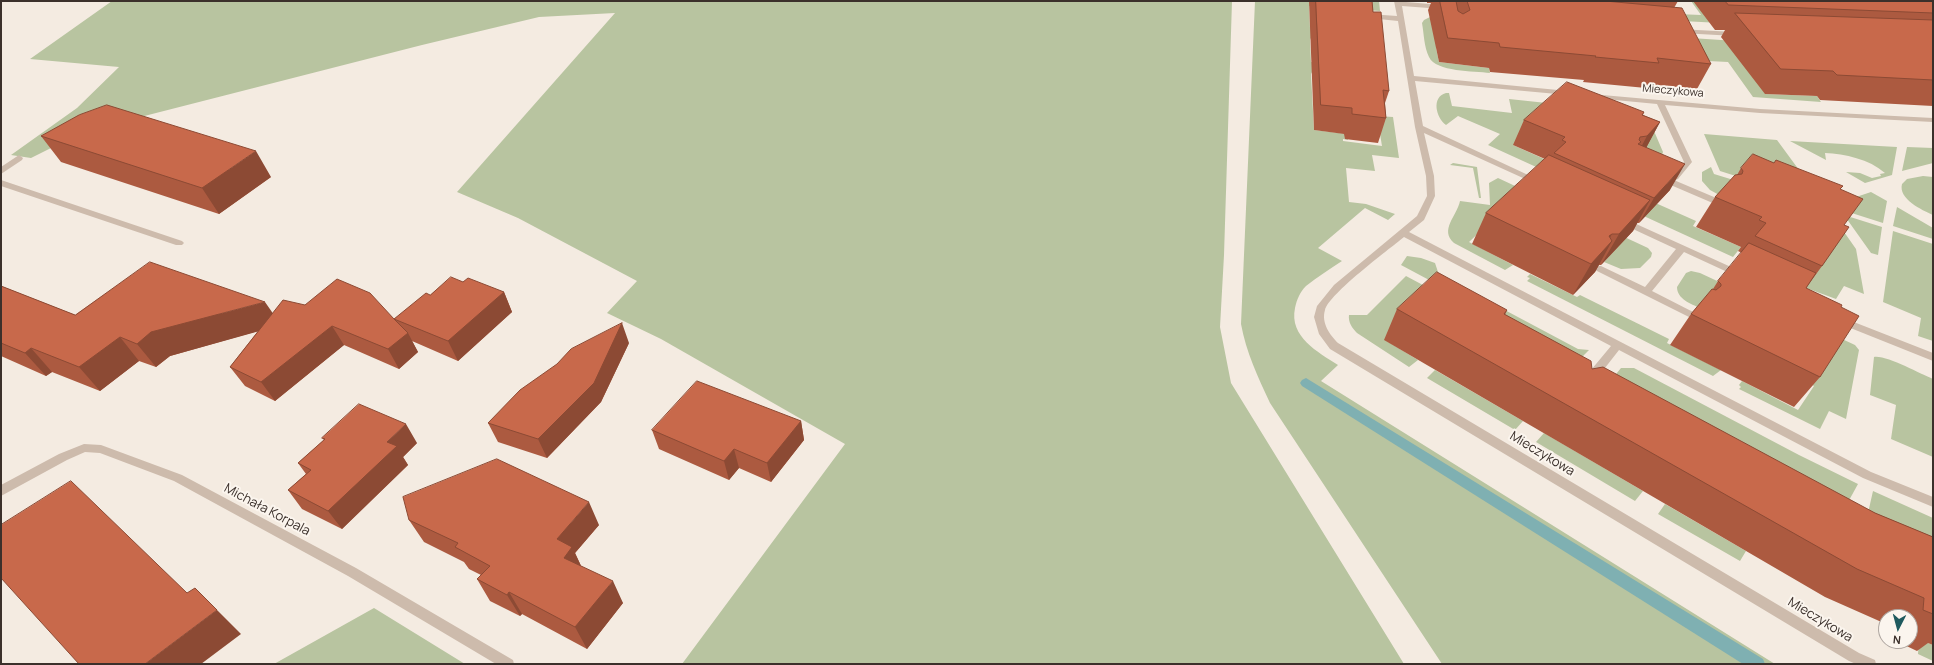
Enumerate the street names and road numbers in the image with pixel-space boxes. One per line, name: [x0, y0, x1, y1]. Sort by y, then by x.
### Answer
street label: Mieczykowa: [1642, 82, 1704, 100]
street label: Mieczykowa: [1507, 429, 1577, 479]
street label: Michała Korpala: [221, 481, 313, 539]
street label: Mieczykowa: [1785, 595, 1855, 645]

